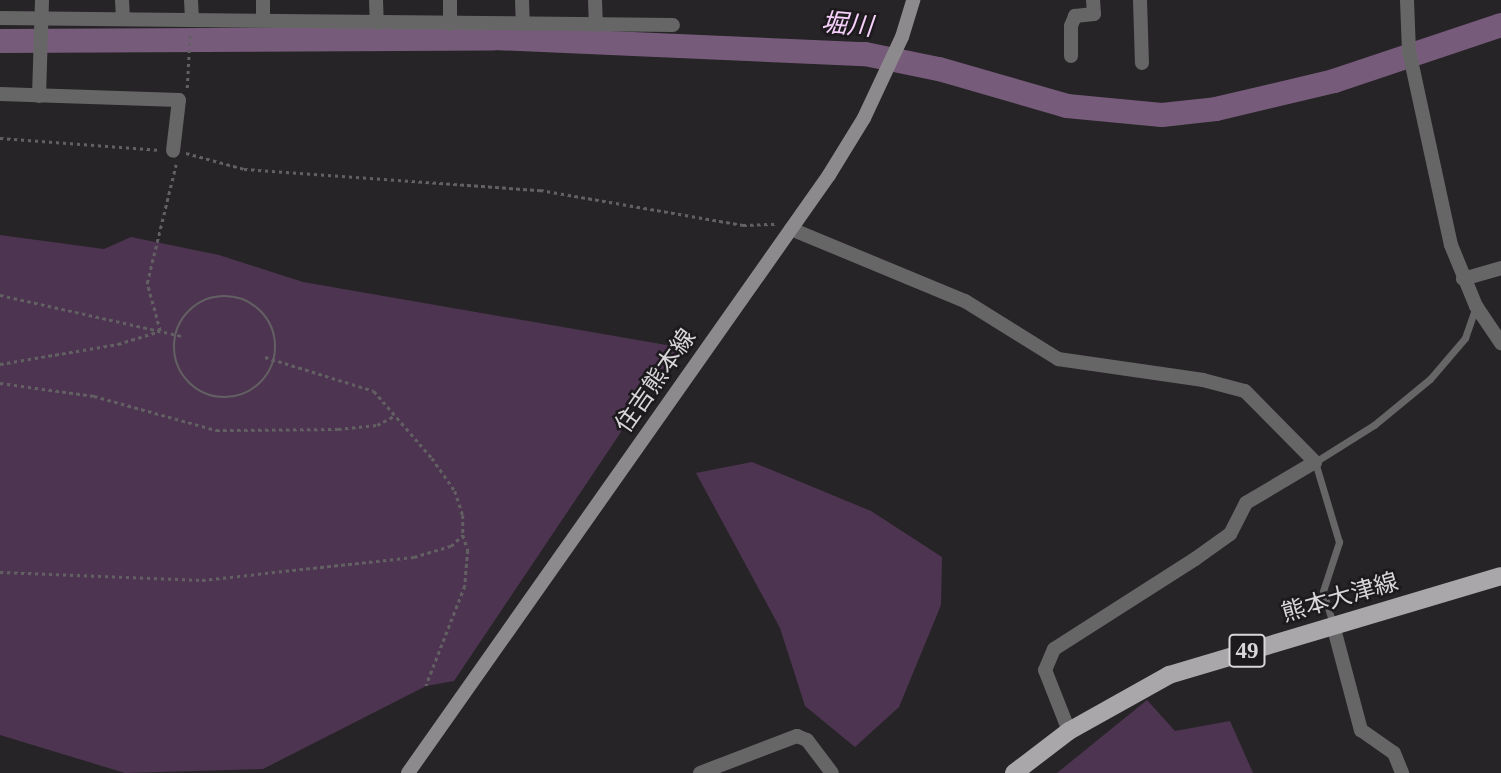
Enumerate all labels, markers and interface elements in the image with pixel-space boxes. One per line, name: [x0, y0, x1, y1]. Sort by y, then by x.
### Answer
water label: 堀川: [820, 7, 874, 43]
street label: 住吉熊本線: [610, 324, 702, 438]
street label: 熊本大津線: [1278, 568, 1402, 628]
road number: 49: [1228, 632, 1266, 670]

